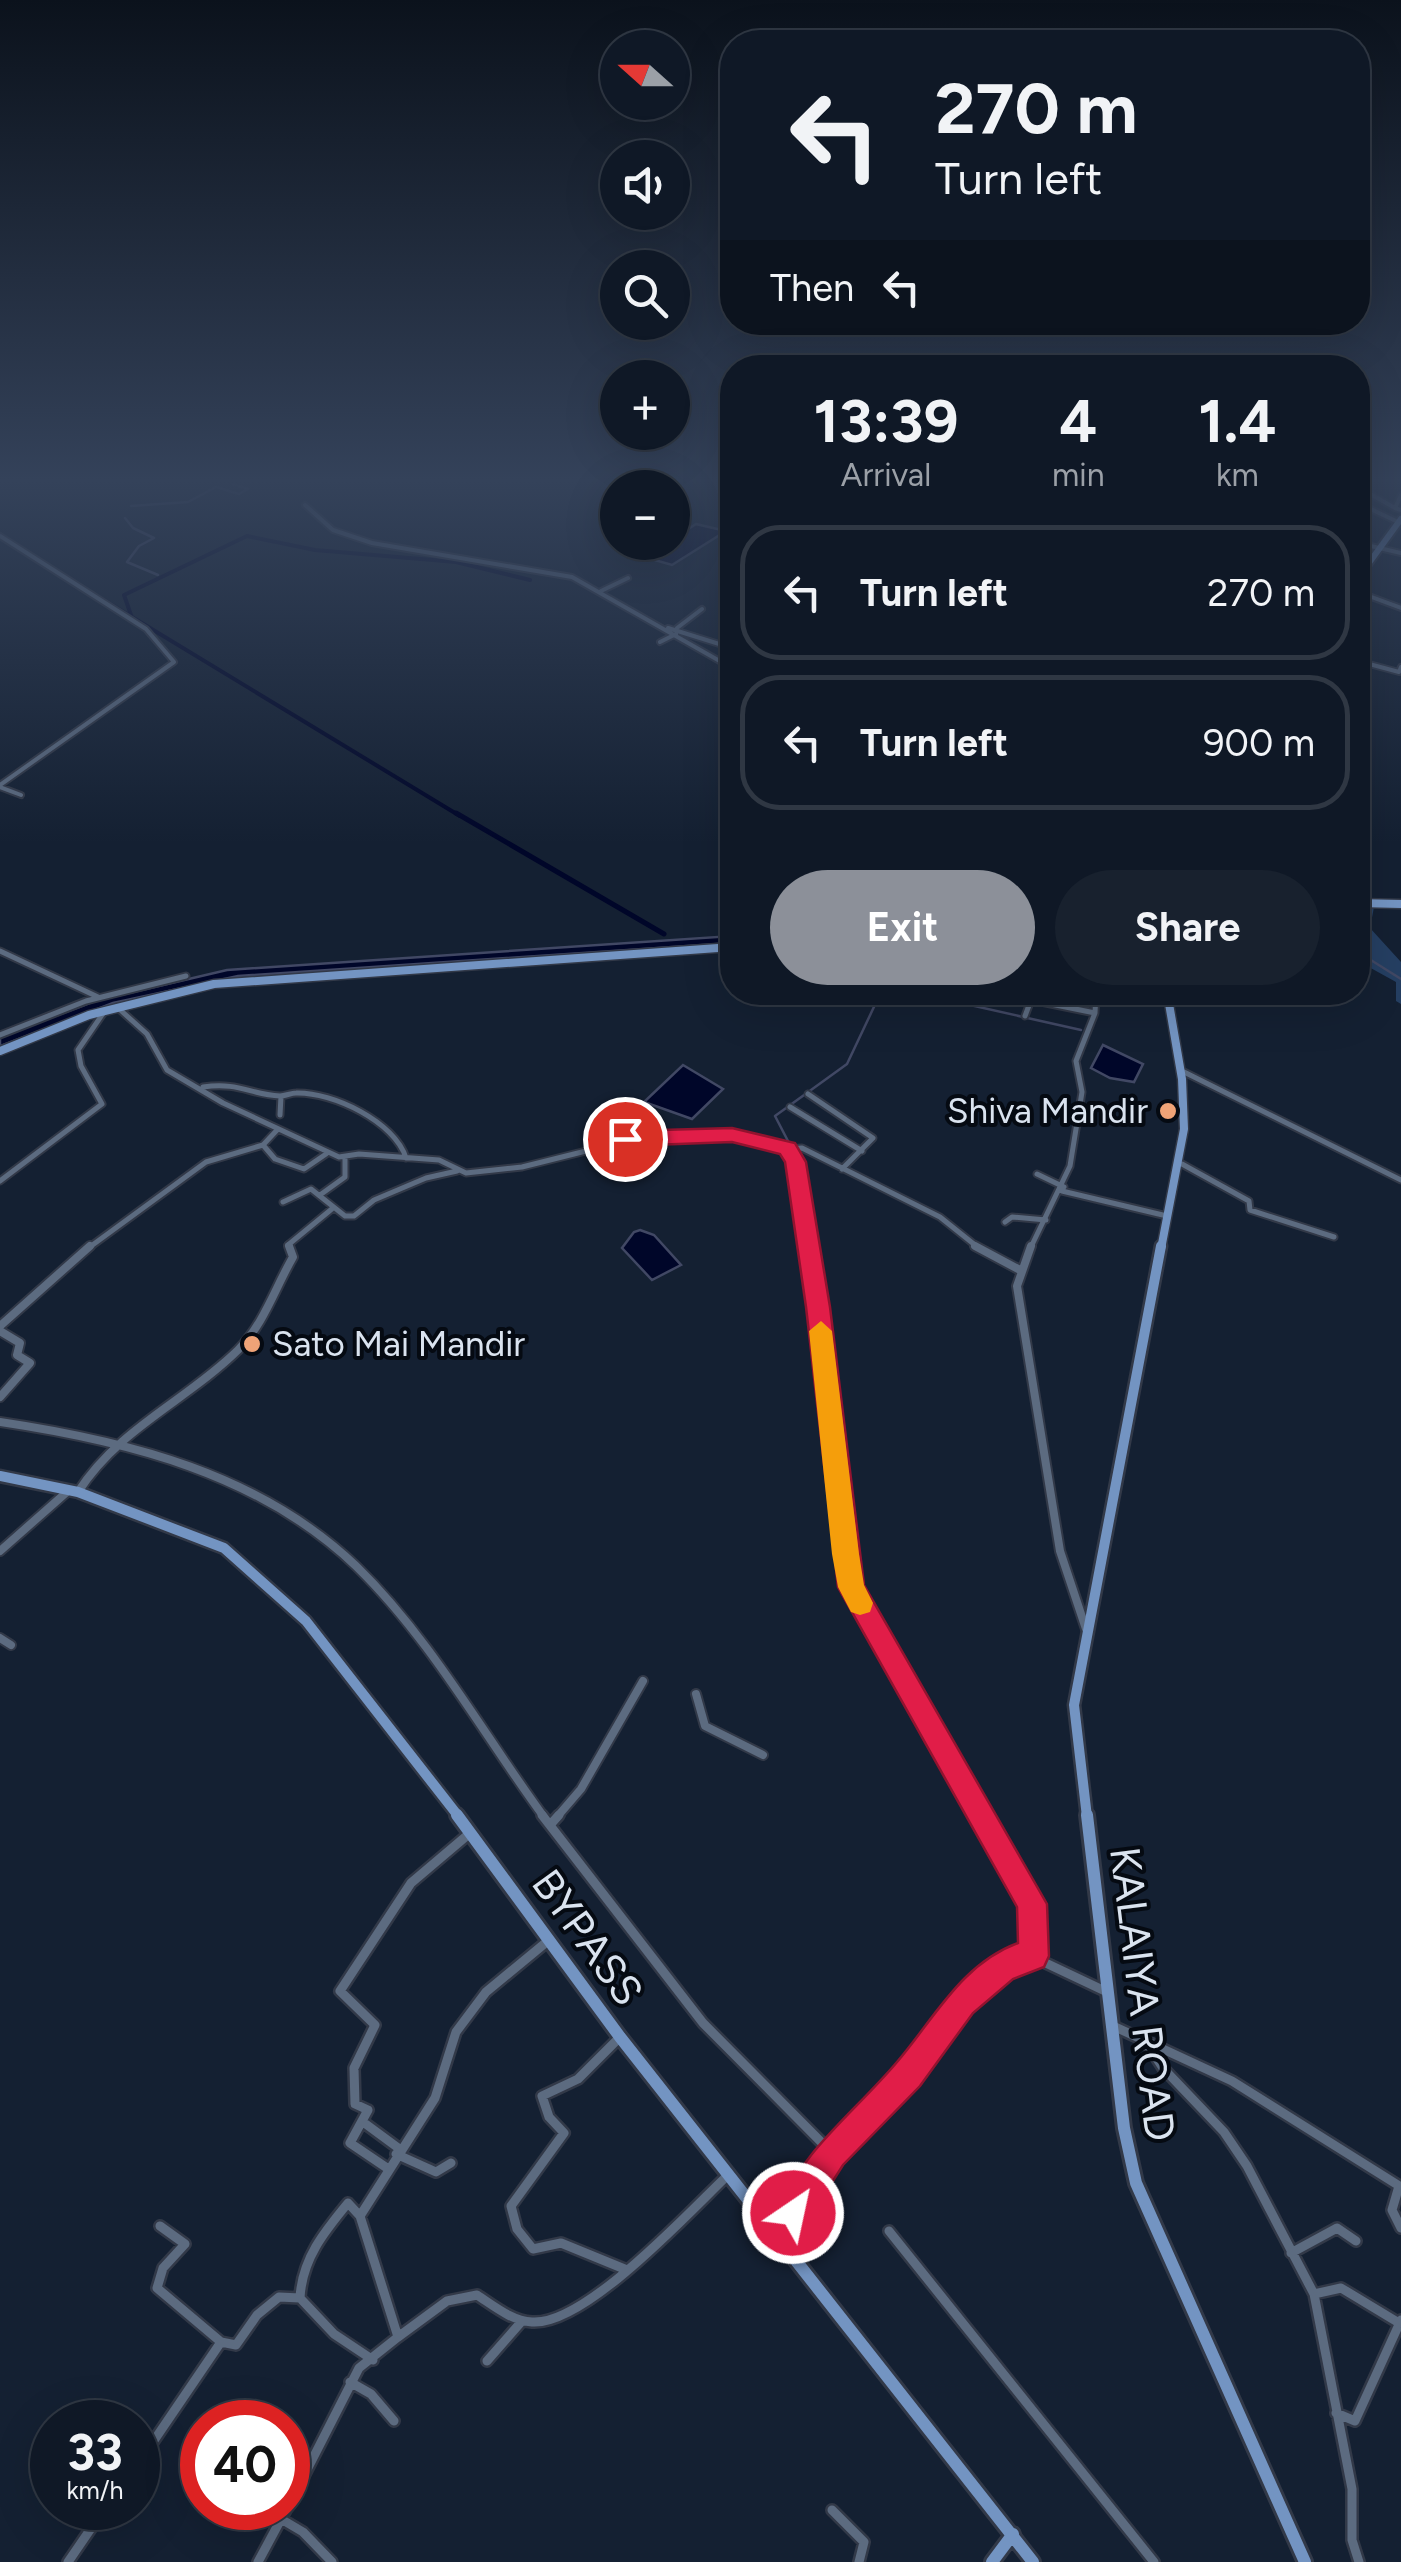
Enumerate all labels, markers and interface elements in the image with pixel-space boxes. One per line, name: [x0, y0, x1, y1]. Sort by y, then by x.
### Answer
north arrow: [600, 30, 690, 120]
map controls: [600, 30, 690, 560]
text: 270 m: [935, 66, 1138, 151]
icon: left: [770, 70, 900, 200]
button: sound: [600, 140, 690, 230]
text: Turn left: [935, 151, 1102, 205]
button: search: [600, 250, 690, 340]
icon: left: [874, 260, 929, 315]
text: Then: [770, 265, 854, 311]
button: +: [600, 360, 690, 450]
text: 13:39: [814, 385, 959, 457]
text: 4: [1059, 385, 1097, 457]
text: 1.4: [1198, 385, 1276, 457]
text: Arrival: [841, 456, 931, 494]
text: min: [1052, 456, 1105, 494]
text: km: [1216, 456, 1259, 494]
button: −: [600, 470, 690, 560]
icon: left: [775, 565, 830, 620]
text: Turn left: [860, 570, 1008, 616]
text: 270 m: [1207, 570, 1315, 616]
icon: left: [775, 715, 830, 770]
text: Turn left: [860, 720, 1008, 766]
text: 900 m: [1203, 720, 1315, 766]
button: Exit: [770, 870, 1035, 985]
button: Share: [1055, 870, 1320, 985]
place label: Shiva Mandir: [947, 1090, 1148, 1132]
pin: [583, 1097, 668, 1182]
marker: Shiva Mandir: [1157, 1100, 1179, 1122]
icon: arrive: [598, 1112, 653, 1167]
place label: Sato Mai Mandir: [272, 1323, 525, 1365]
marker: Sato Mai Mandir: [241, 1333, 263, 1355]
street label: KALAIYA ROAD: [1099, 1844, 1186, 2144]
street label: BYPASS: [521, 1859, 654, 2015]
position arrow: [741, 2161, 845, 2265]
speed limit sign: 40: [180, 2400, 310, 2530]
text: 33: [67, 2422, 123, 2483]
text: km/h: [66, 2475, 124, 2505]

